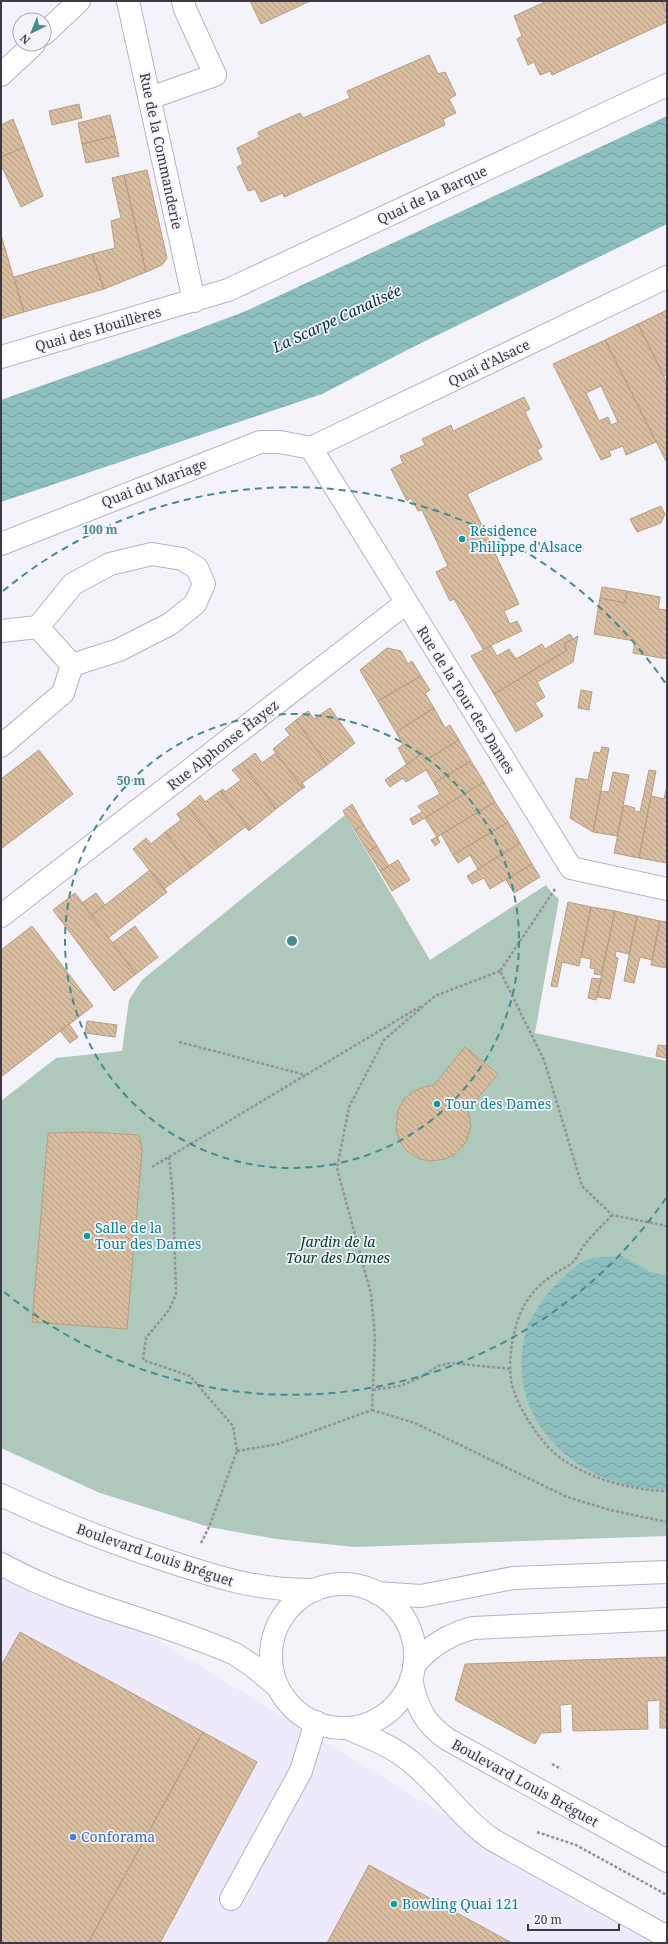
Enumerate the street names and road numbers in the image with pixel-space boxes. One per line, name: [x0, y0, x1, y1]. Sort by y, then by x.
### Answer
street label: Rue de la Commanderie: [136, 71, 187, 231]
street label: Quai de la Barque: [374, 161, 490, 228]
street label: Quai des Houillères: [33, 301, 163, 356]
street label: Quai d'Alsace: [445, 335, 533, 391]
street label: Quai du Mariage: [98, 454, 209, 511]
street label: Rue de la Tour des Dames: [413, 622, 520, 777]
street label: Rue Alphonse Hayez: [163, 695, 282, 794]
street label: Boulevard Louis Bréguet: [74, 1519, 236, 1590]
street label: Boulevard Louis Bréguet: [448, 1734, 602, 1831]

